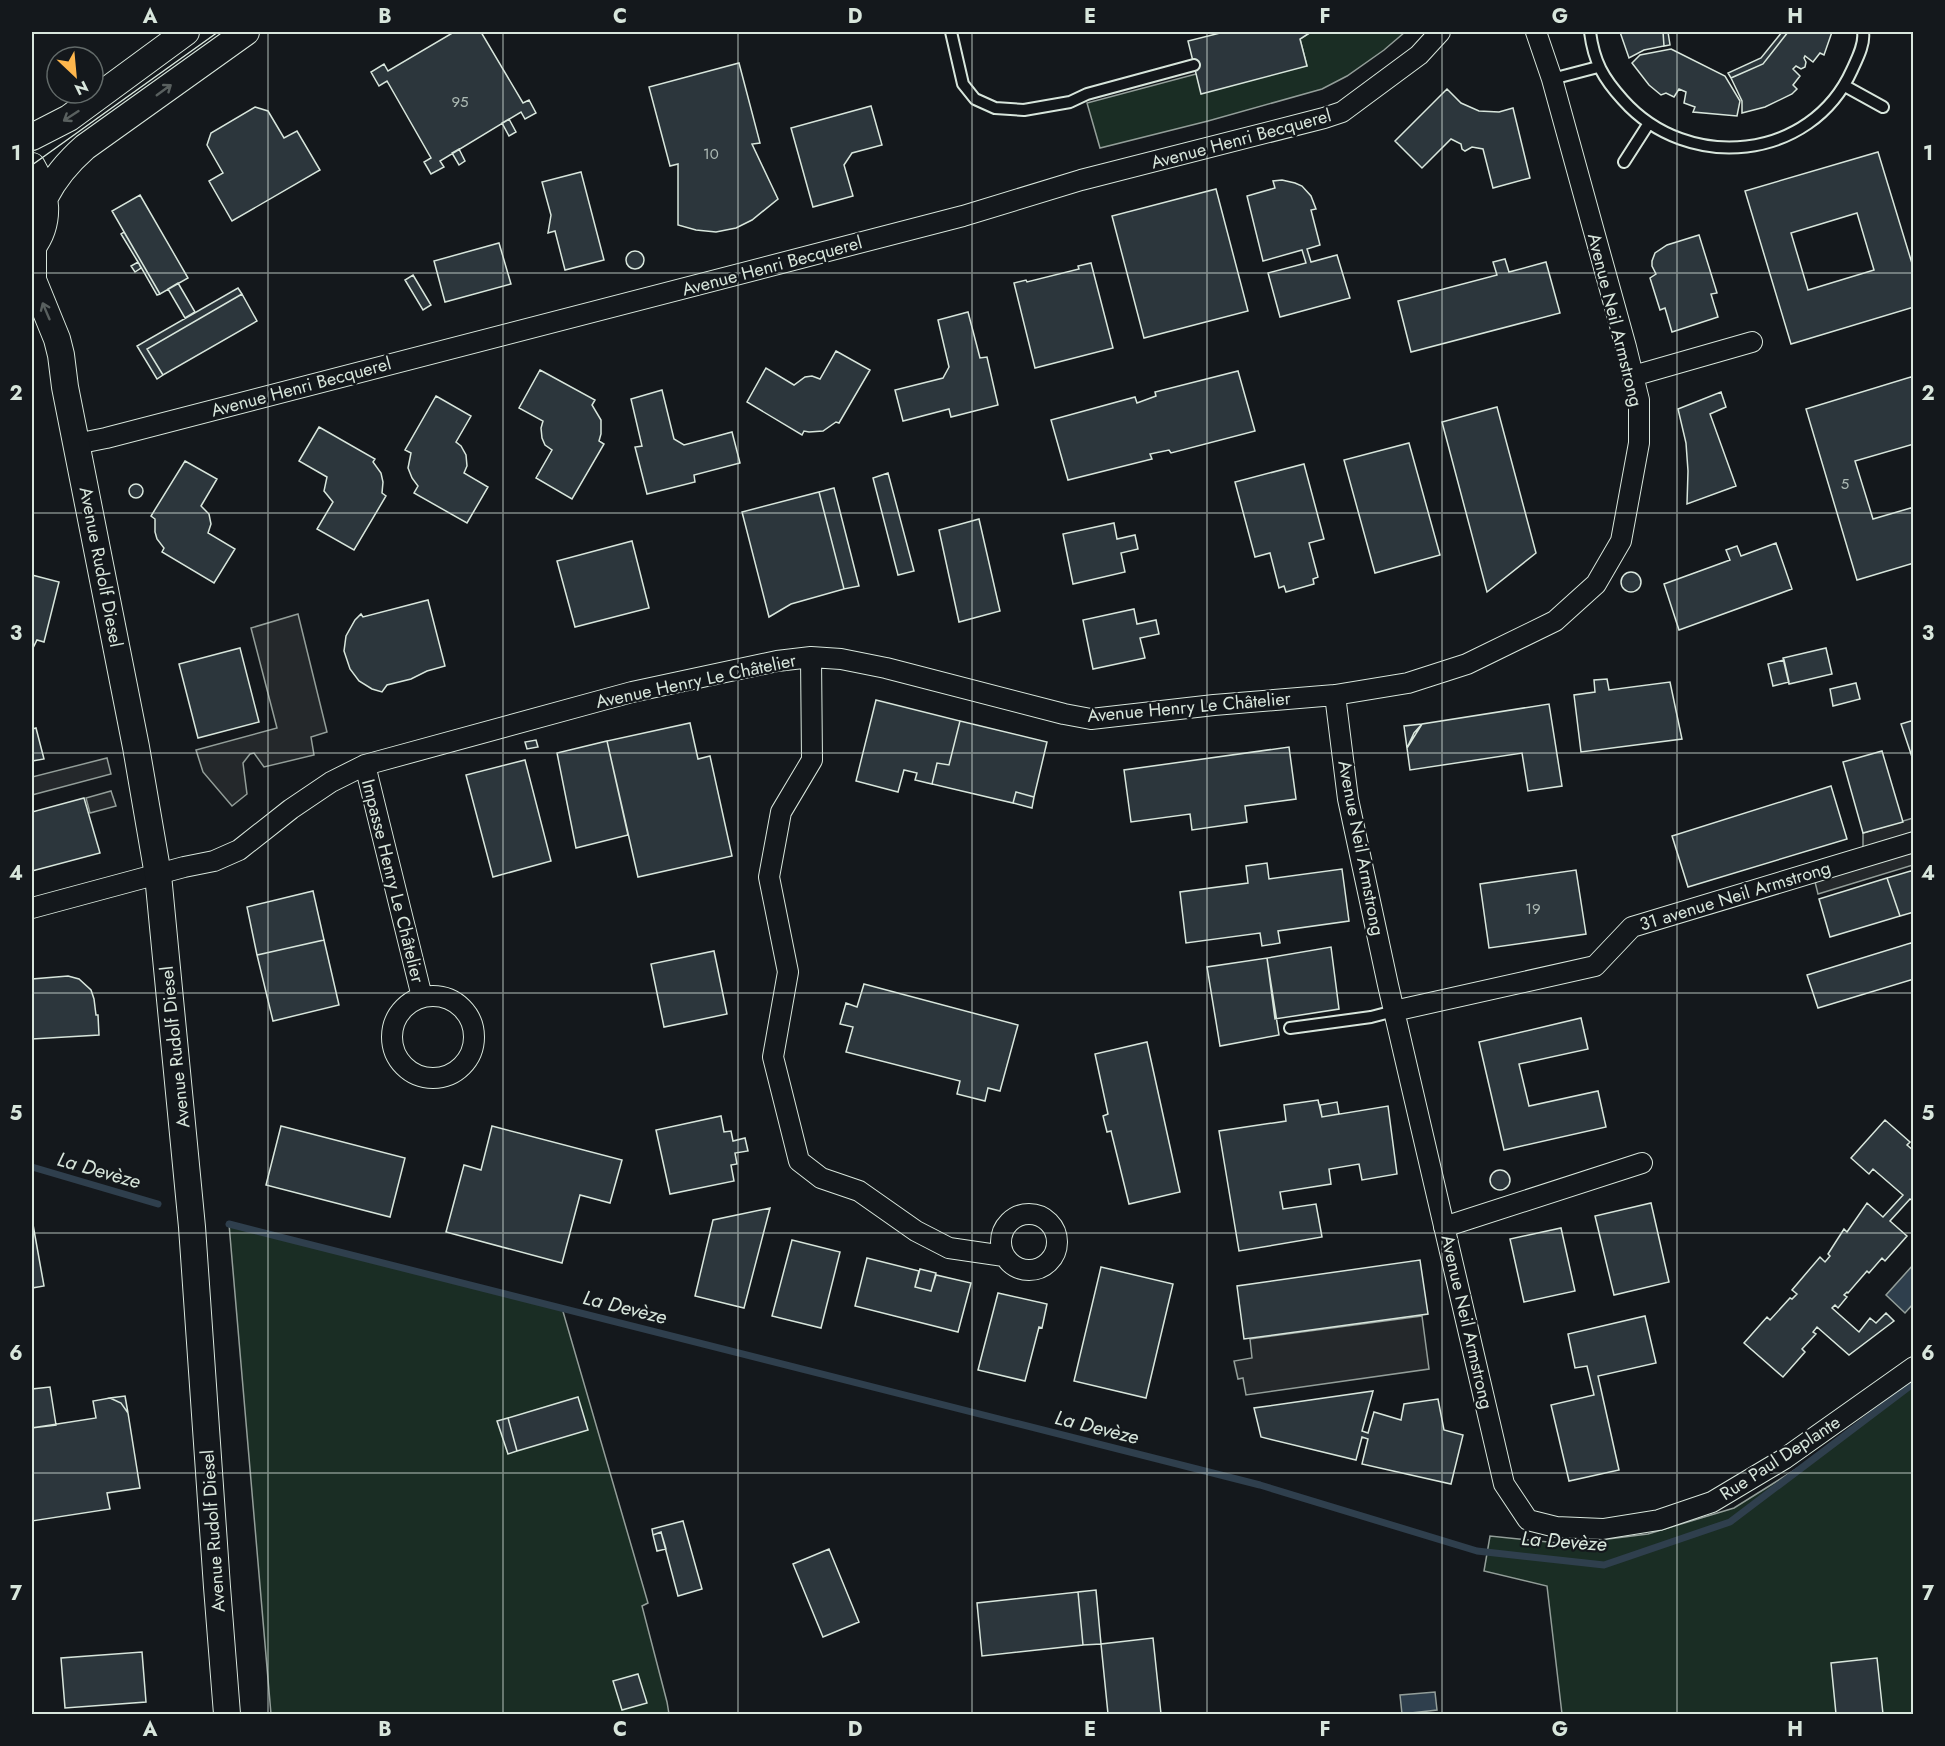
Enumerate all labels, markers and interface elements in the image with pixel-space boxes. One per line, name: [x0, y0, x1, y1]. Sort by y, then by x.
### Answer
text: A: [142, 2, 158, 31]
text: B: [378, 2, 392, 31]
text: C: [613, 2, 627, 31]
text: D: [848, 2, 862, 31]
text: E: [1084, 2, 1096, 31]
text: F: [1319, 2, 1331, 31]
text: G: [1552, 2, 1568, 31]
text: H: [1787, 2, 1803, 31]
north arrow: [45, 45, 105, 105]
text: N: [71, 75, 92, 101]
one-way arrow: [156, 84, 172, 97]
house number: 95: [451, 91, 469, 113]
street label: Avenue Henri Becquerel: [1148, 102, 1334, 176]
one-way arrow: [63, 110, 80, 122]
text: 1: [11, 139, 21, 168]
text: 1: [1923, 139, 1933, 168]
house number: 10: [703, 143, 719, 165]
street label: Avenue Henri Becquerel: [679, 229, 865, 303]
street label: Avenue Neil Armstrong: [1581, 230, 1649, 410]
one-way arrow: [40, 302, 51, 320]
street label: Avenue Henri Becquerel: [208, 350, 394, 424]
text: 2: [9, 379, 23, 408]
text: 2: [1921, 379, 1935, 408]
house number: 5: [1841, 473, 1849, 495]
street label: Avenue Rudolf Diesel: [73, 485, 129, 649]
text: 3: [10, 619, 22, 648]
text: 3: [1922, 619, 1934, 648]
street label: Avenue Henry Le Châtelier: [593, 647, 799, 715]
street label: Avenue Henry Le Châtelier: [1086, 685, 1293, 729]
street label: Avenue Neil Armstrong: [1331, 758, 1391, 938]
street label: Impasse Henry Le Châtelier: [355, 776, 431, 986]
street label: 31 avenue Neil Armstrong: [1636, 854, 1834, 938]
text: 4: [9, 859, 23, 888]
text: 4: [1921, 859, 1935, 888]
house number: 19: [1525, 898, 1541, 920]
street label: Avenue Rudolf Diesel: [154, 965, 196, 1129]
text: 5: [10, 1099, 23, 1128]
text: 5: [1922, 1099, 1935, 1128]
water label: La Devèze: [54, 1145, 144, 1196]
street label: Avenue Neil Armstrong: [1434, 1232, 1500, 1412]
water label: La Devèze: [580, 1283, 670, 1332]
text: 6: [9, 1339, 23, 1368]
text: 6: [1921, 1339, 1935, 1368]
water label: La Devèze: [1052, 1403, 1142, 1452]
street label: Rue Paul Deplante: [1715, 1409, 1845, 1507]
street label: Avenue Rudolf Diesel: [194, 1449, 232, 1613]
water label: La Devèze: [1520, 1524, 1608, 1559]
text: 7: [10, 1579, 23, 1608]
text: 7: [1922, 1579, 1935, 1608]
text: A: [142, 1715, 158, 1744]
text: B: [378, 1715, 392, 1744]
text: C: [613, 1715, 627, 1744]
text: D: [848, 1715, 862, 1744]
text: E: [1084, 1715, 1096, 1744]
text: F: [1319, 1715, 1331, 1744]
text: G: [1552, 1715, 1568, 1744]
text: H: [1787, 1715, 1803, 1744]

